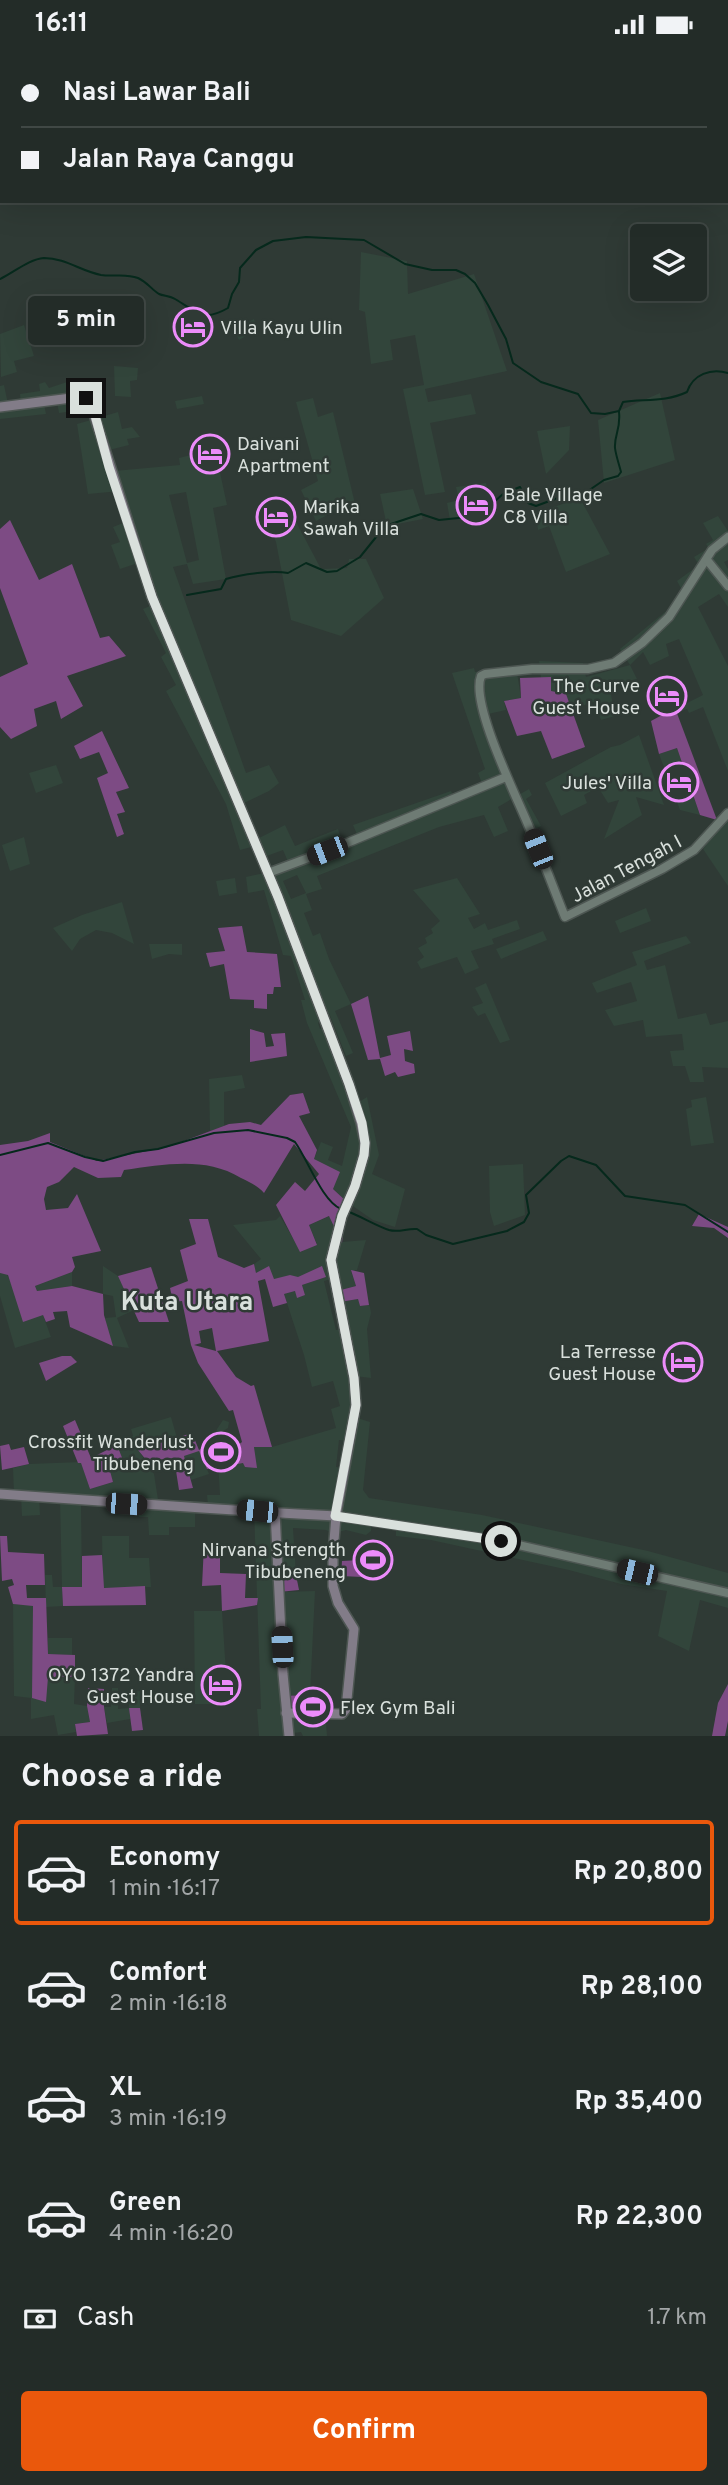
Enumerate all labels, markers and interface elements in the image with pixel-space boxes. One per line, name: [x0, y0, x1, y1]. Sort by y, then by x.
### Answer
text: 16:11: [35, 8, 89, 41]
text: Nasi Lawar Bali: [63, 77, 251, 110]
text: Jalan Raya Canggu: [63, 144, 295, 177]
map controls: [630, 224, 707, 301]
button: layers: [630, 224, 707, 301]
callout: 5 min: [28, 296, 144, 345]
text: 5 min: [56, 306, 116, 335]
hotel icon: Villa Kayu Ulin: [172, 306, 214, 348]
place label: Villa Kayu Ulin: [220, 317, 343, 341]
route end: [70, 382, 102, 414]
hotel icon: Daivani Apartment: [189, 433, 231, 475]
place label: Daivani Apartment: [237, 433, 330, 479]
hotel icon: Bale Village C8 Villa: [455, 484, 497, 526]
place label: Bale Village C8 Villa: [503, 484, 603, 530]
hotel icon: Marika Sawah Villa: [255, 496, 297, 538]
place label: Marika Sawah Villa: [303, 496, 399, 542]
place label: The Curve Guest House: [532, 675, 640, 721]
hotel icon: The Curve Guest House: [646, 675, 688, 717]
hotel icon: Jules' Villa: [658, 761, 700, 803]
place label: Jules' Villa: [562, 772, 652, 796]
car: [521, 826, 556, 872]
street label: Jalan Tengah I: [567, 831, 686, 909]
car: [304, 834, 351, 868]
district label: Kuta Utara: [121, 1287, 253, 1320]
place label: La Terresse Guest House: [548, 1341, 656, 1387]
hotel icon: La Terresse Guest House: [662, 1341, 704, 1383]
place label: Crossfit Wanderlust Tibubeneng: [28, 1431, 194, 1477]
sports icon: Crossfit Wanderlust Tibubeneng: [200, 1431, 242, 1473]
car: [105, 1492, 148, 1516]
car: [236, 1498, 279, 1524]
route start: [485, 1525, 517, 1557]
place label: Nirvana Strength Tibubeneng: [201, 1539, 346, 1585]
sports icon: Nirvana Strength Tibubeneng: [352, 1539, 394, 1581]
car: [615, 1557, 660, 1587]
car: [271, 1625, 294, 1669]
place label: OYO 1372 Yandra Guest House: [48, 1664, 194, 1710]
hotel icon: OYO 1372 Yandra Guest House: [200, 1664, 242, 1706]
sports icon: Flex Gym Bali: [292, 1686, 334, 1728]
place label: Flex Gym Bali: [340, 1697, 456, 1721]
text: Choose a ride: [21, 1758, 222, 1798]
icon: car: [25, 1841, 88, 1904]
text: Economy: [109, 1842, 220, 1875]
text: Rp 20,800: [574, 1856, 703, 1889]
text: 1 min · 16:17: [109, 1875, 220, 1904]
icon: car: [25, 1956, 88, 2019]
text: Comfort: [109, 1957, 207, 1990]
text: Rp 28,100: [581, 1971, 703, 2004]
text: 2 min · 16:18: [109, 1990, 228, 2019]
icon: car: [25, 2071, 88, 2134]
text: XL: [109, 2072, 141, 2105]
text: Rp 35,400: [575, 2086, 703, 2119]
text: 3 min · 16:19: [109, 2105, 227, 2134]
icon: car: [25, 2186, 88, 2249]
text: Green: [109, 2187, 182, 2220]
text: Rp 22,300: [576, 2201, 703, 2234]
text: 4 min · 16:20: [109, 2220, 234, 2249]
icon: cash: [21, 2300, 59, 2338]
text: Cash: [77, 2302, 134, 2335]
text: 1.7 km: [647, 2304, 707, 2333]
button: Confirm: [21, 2391, 707, 2471]

